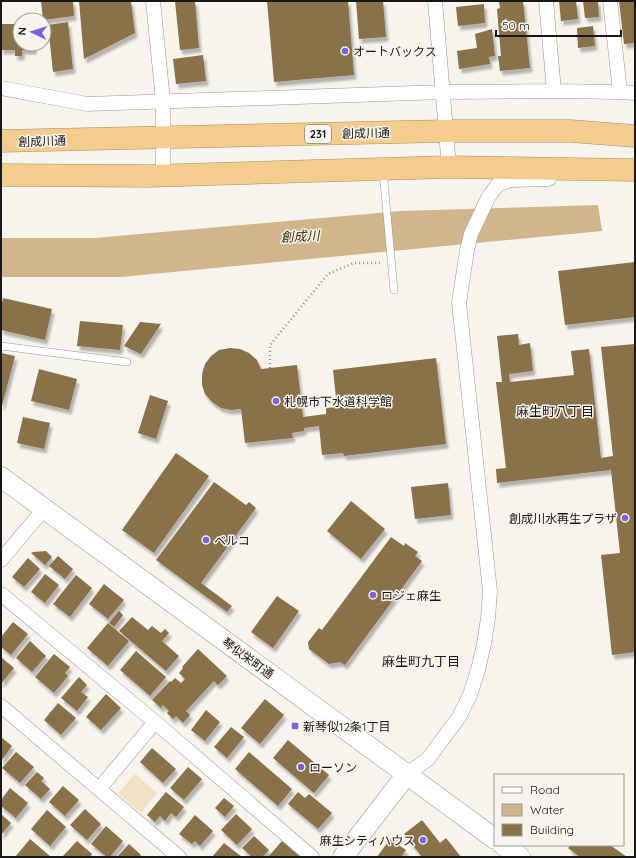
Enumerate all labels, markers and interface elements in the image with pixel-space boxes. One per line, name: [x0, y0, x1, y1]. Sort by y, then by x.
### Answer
north arrow: [12, 12, 52, 52]
scale bar: [496, 12, 621, 38]
text: 50 m: [502, 18, 530, 33]
text: N: [15, 27, 29, 36]
place label: オートバックス: [353, 44, 437, 59]
marker: オートバックス: [340, 46, 350, 56]
road number: 231: [305, 125, 331, 143]
street label: 創成川通: [342, 125, 390, 141]
street label: 創成川通: [18, 133, 66, 149]
water label: 創成川: [280, 227, 322, 245]
place label: 札幌市下水道科学館: [284, 394, 392, 409]
marker: 札幌市下水道科学館: [271, 396, 281, 406]
district label: 麻生町八丁目: [516, 403, 594, 419]
place label: 創成川水再生プラザ: [509, 511, 617, 526]
marker: 創成川水再生プラザ: [620, 513, 630, 523]
place label: ベルコ: [214, 533, 250, 548]
marker: ベルコ: [201, 535, 211, 545]
place label: ロジェ麻生: [381, 588, 441, 603]
marker: ロジェ麻生: [368, 590, 378, 600]
street label: 琴似栄町通: [219, 634, 277, 682]
district label: 麻生町九丁目: [382, 653, 460, 669]
place label: 新琴似12条1丁目: [303, 719, 391, 734]
marker: 新琴似12条1丁目: [290, 721, 300, 731]
place label: ローソン: [309, 760, 357, 775]
marker: ローソン: [296, 762, 306, 772]
legend: [494, 774, 624, 846]
text: Road: [530, 782, 560, 797]
text: Water: [530, 802, 565, 817]
text: Building: [530, 822, 574, 837]
place label: 麻生シティハウス: [320, 833, 415, 848]
marker: 麻生シティハウス: [418, 835, 428, 845]

